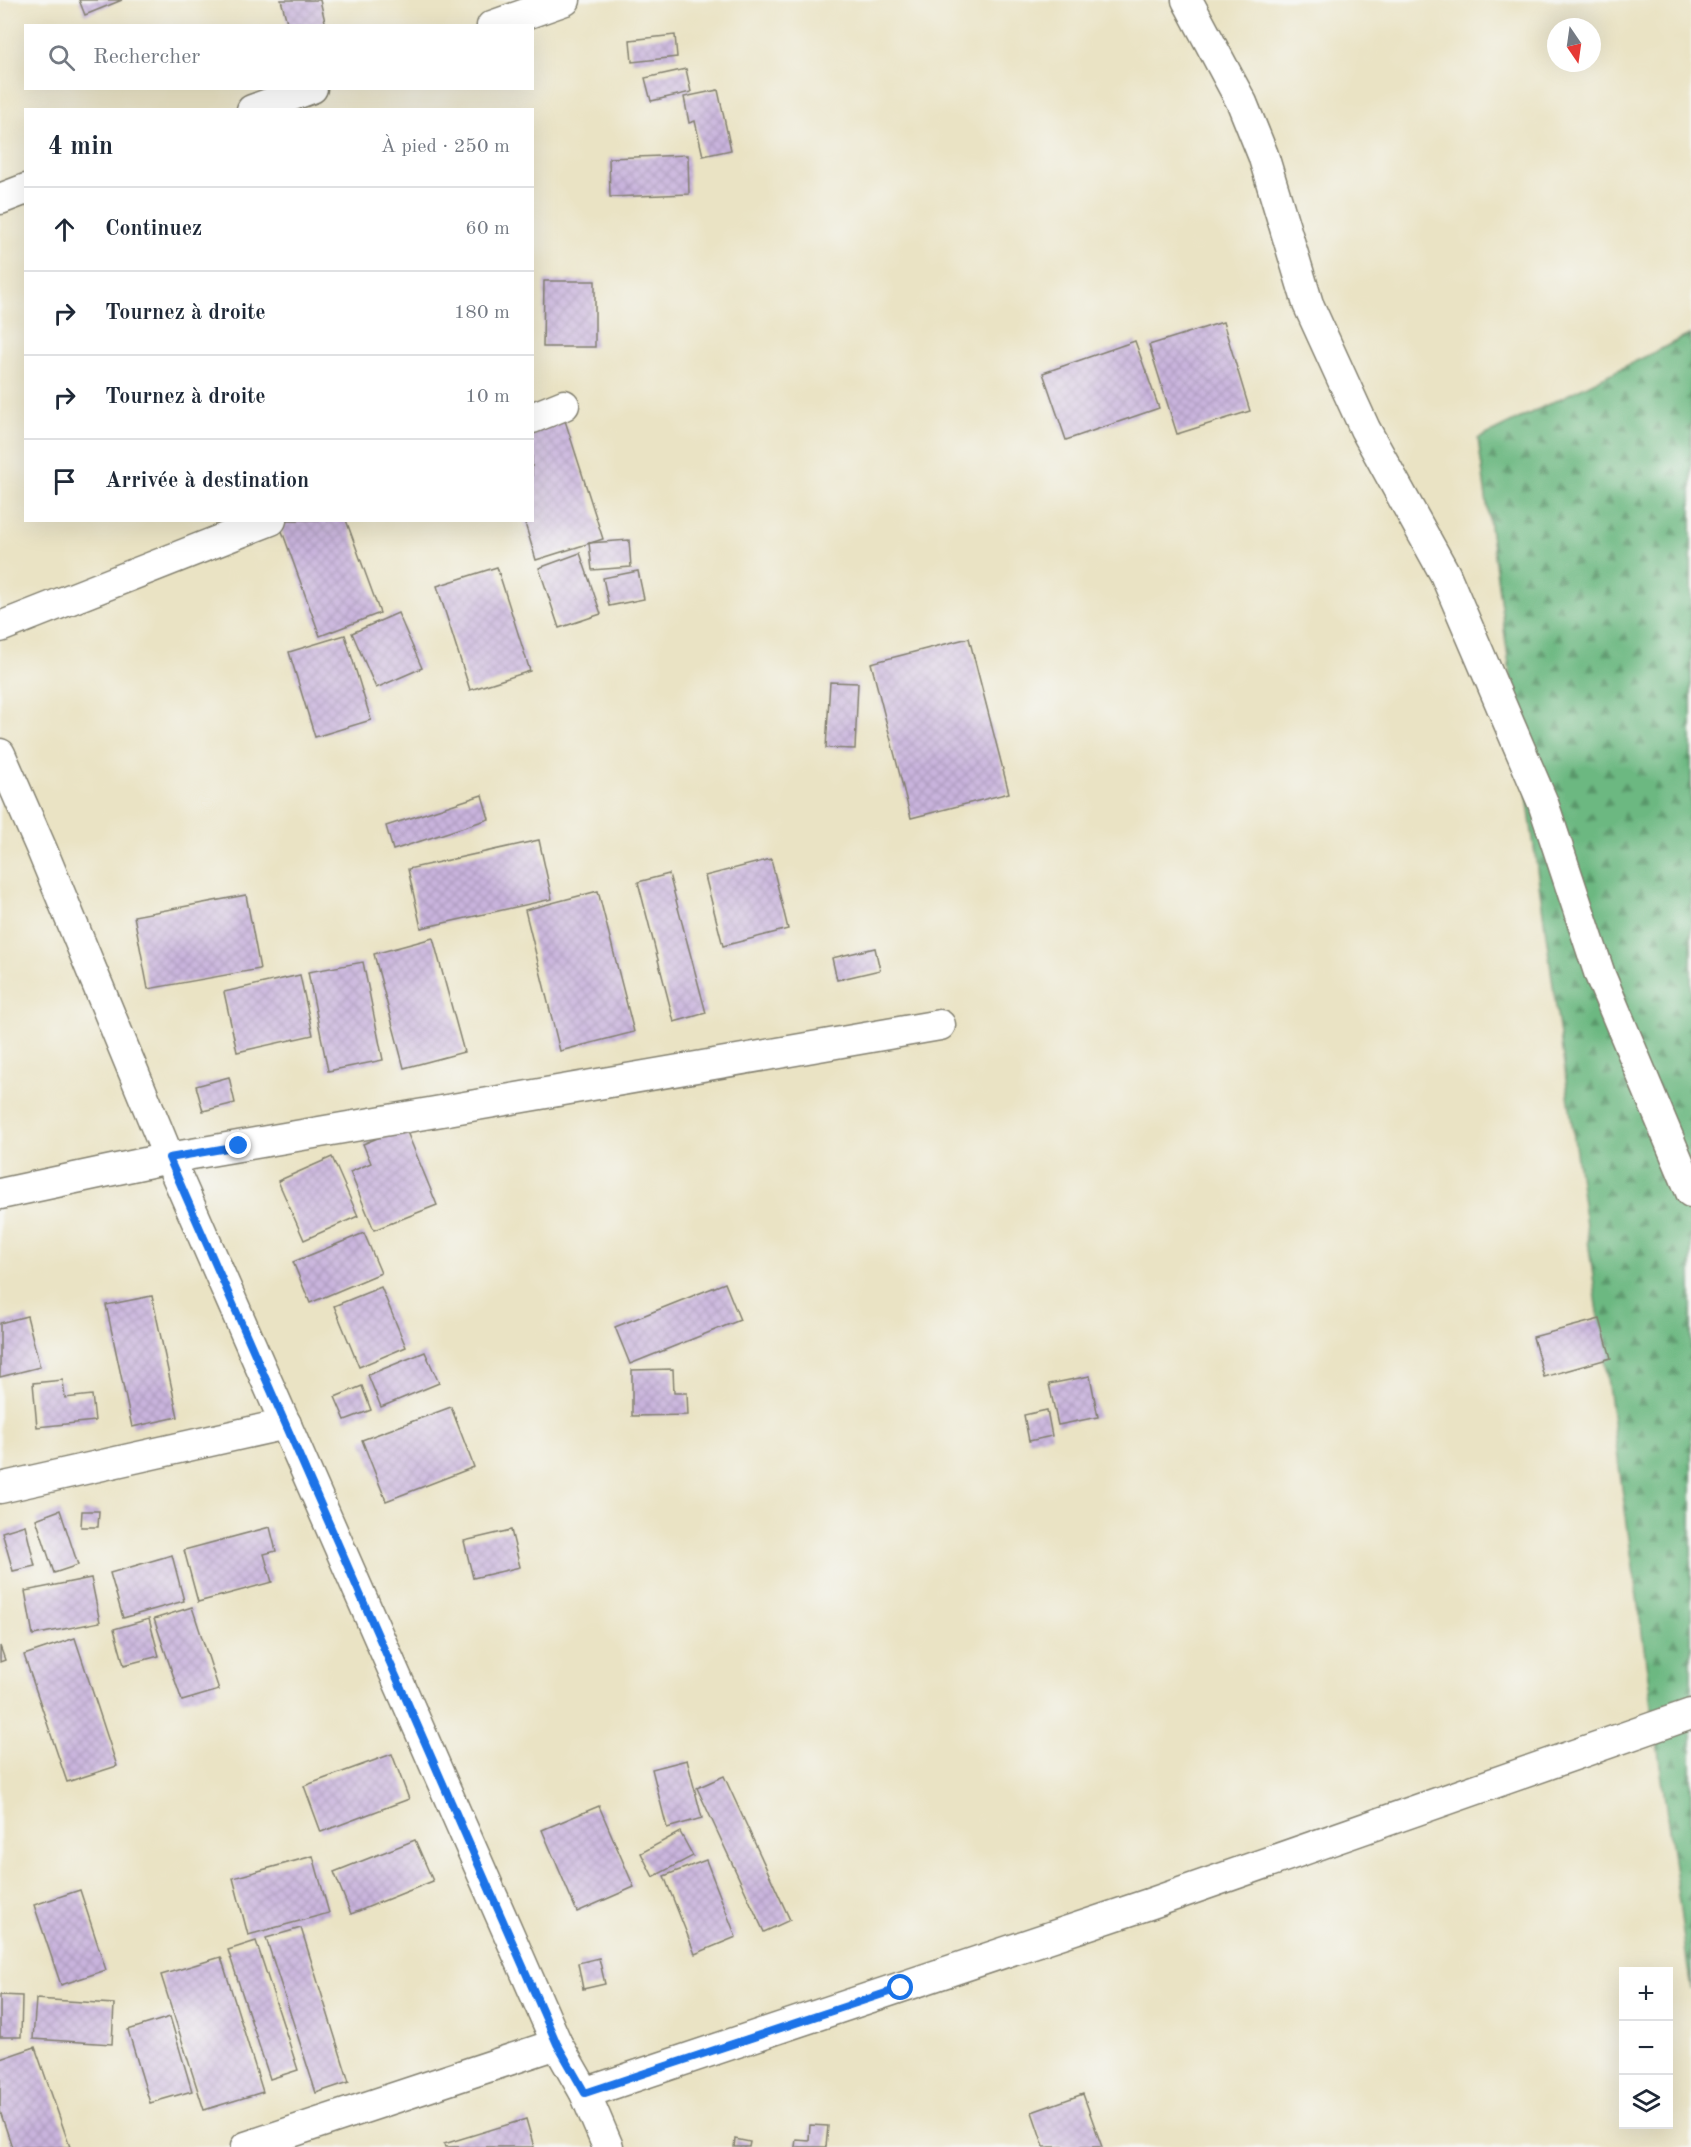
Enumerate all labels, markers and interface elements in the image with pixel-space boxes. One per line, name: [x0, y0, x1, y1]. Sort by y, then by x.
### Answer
north arrow: [1547, 18, 1601, 72]
search box: [24, 24, 534, 90]
icon: search: [45, 41, 78, 74]
text: Rechercher: [93, 46, 200, 68]
text: 4 min: [48, 134, 113, 160]
text: À pied · 250 m: [381, 137, 510, 157]
icon: ahead: [48, 213, 81, 246]
text: Continuez: [105, 218, 202, 240]
text: 60 m: [465, 219, 510, 239]
icon: right: [48, 297, 81, 330]
text: Tournez à droite: [105, 302, 266, 324]
text: 180 m: [454, 303, 510, 323]
icon: right: [48, 381, 81, 414]
text: Tournez à droite: [105, 386, 266, 408]
text: 10 m: [465, 387, 510, 407]
icon: arrive: [48, 465, 81, 498]
text: Arrivée à destination: [105, 470, 309, 492]
route end: [225, 1132, 251, 1158]
map controls: [1619, 1967, 1673, 2129]
button: +: [1619, 1967, 1673, 2021]
route start: [887, 1974, 913, 2000]
button: −: [1619, 2021, 1673, 2075]
button: layers: [1619, 2075, 1673, 2129]

